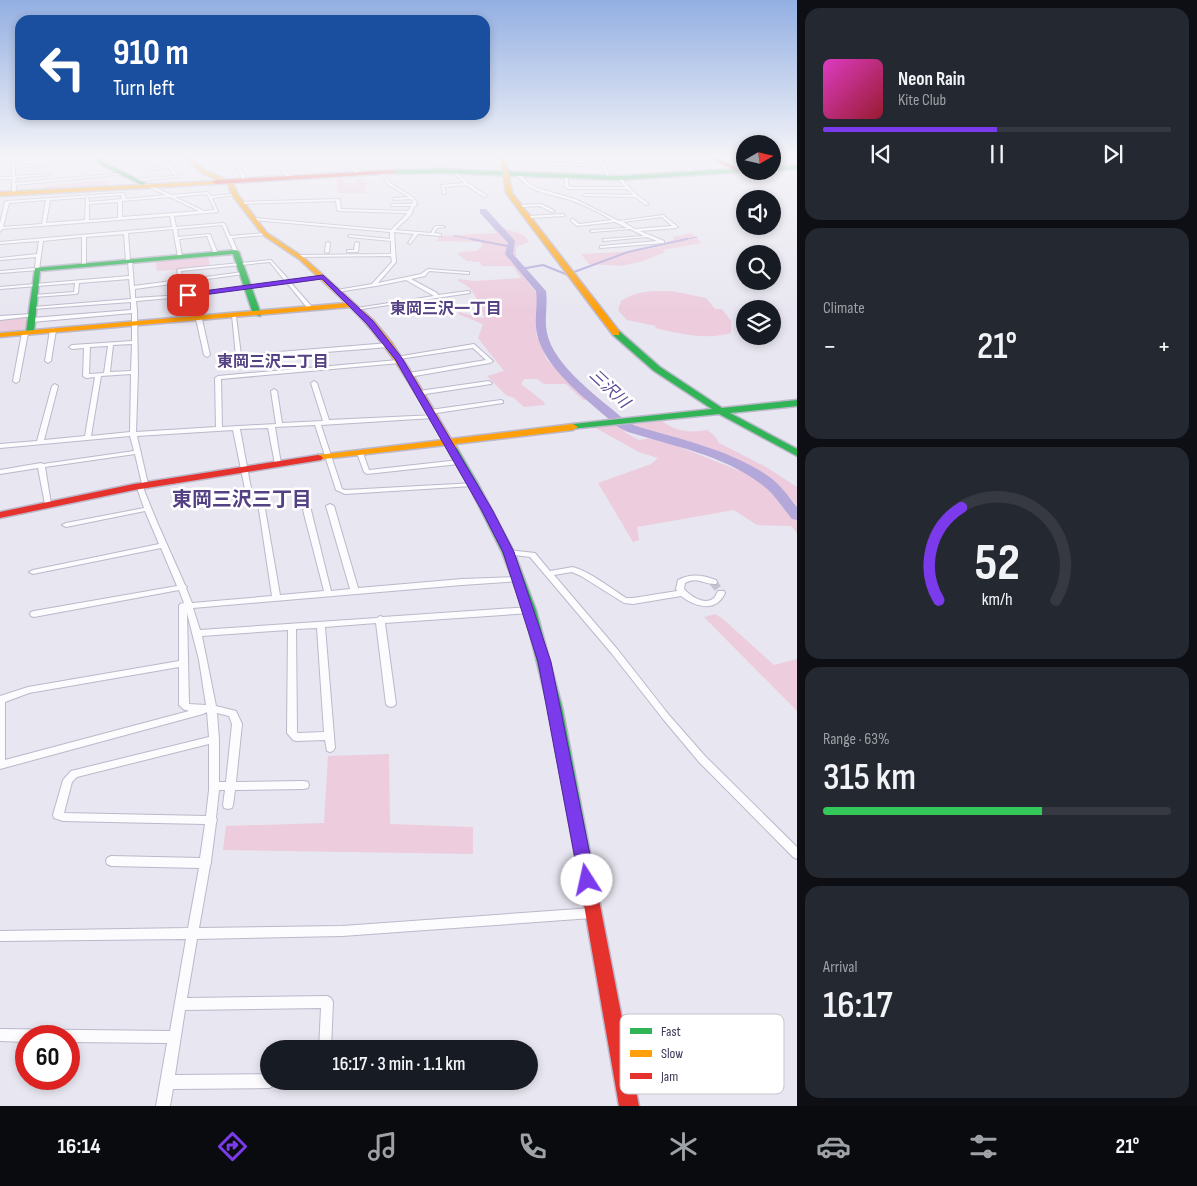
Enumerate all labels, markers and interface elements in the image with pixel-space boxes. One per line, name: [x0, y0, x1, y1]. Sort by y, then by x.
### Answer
text: 910 m: [113, 32, 189, 75]
icon: left: [30, 35, 95, 100]
text: Neon Rain: [898, 68, 965, 91]
text: Turn left: [113, 75, 175, 102]
text: Kite Club: [898, 91, 946, 110]
north arrow: [736, 135, 781, 180]
map controls: [736, 135, 781, 345]
icon: previous: [867, 140, 895, 168]
icon: pause: [983, 140, 1011, 168]
icon: next: [1099, 140, 1127, 168]
button: sound: [736, 190, 781, 235]
button: search: [736, 245, 781, 290]
pin: [167, 274, 209, 316]
icon: arrive: [174, 281, 202, 309]
text: Climate: [823, 299, 865, 318]
district label: 東岡三沢一丁目: [390, 300, 502, 319]
button: layers: [736, 300, 781, 345]
text: 21°: [977, 324, 1017, 369]
text: −: [823, 330, 837, 363]
text: +: [1157, 330, 1171, 363]
district label: 東岡三沢二丁目: [217, 353, 329, 372]
water label: 三沢川: [585, 366, 634, 414]
district label: 東岡三沢三丁目: [172, 488, 312, 512]
text: 52: [974, 532, 1020, 595]
text: km/h: [982, 589, 1012, 610]
text: Range · 63%: [823, 730, 890, 749]
text: 315 km: [823, 755, 916, 800]
position arrow: [560, 853, 612, 905]
text: Arrival: [823, 958, 857, 977]
text: 16:17: [823, 983, 893, 1028]
legend: [620, 1014, 784, 1094]
text: Fast: [661, 1023, 681, 1040]
speed limit sign: 60: [15, 1025, 80, 1090]
text: Slow: [661, 1045, 683, 1062]
text: 16:17 · 3 min · 1.1 km: [333, 1053, 465, 1076]
text: Jam: [660, 1068, 678, 1085]
icon: directions: [215, 1129, 250, 1164]
icon: music: [365, 1129, 400, 1164]
icon: phone: [515, 1129, 550, 1164]
icon: climate: [666, 1129, 701, 1164]
icon: car: [816, 1129, 851, 1164]
icon: filters: [966, 1129, 1001, 1164]
text: 16:14: [58, 1133, 100, 1160]
text: 21°: [1116, 1133, 1139, 1160]

